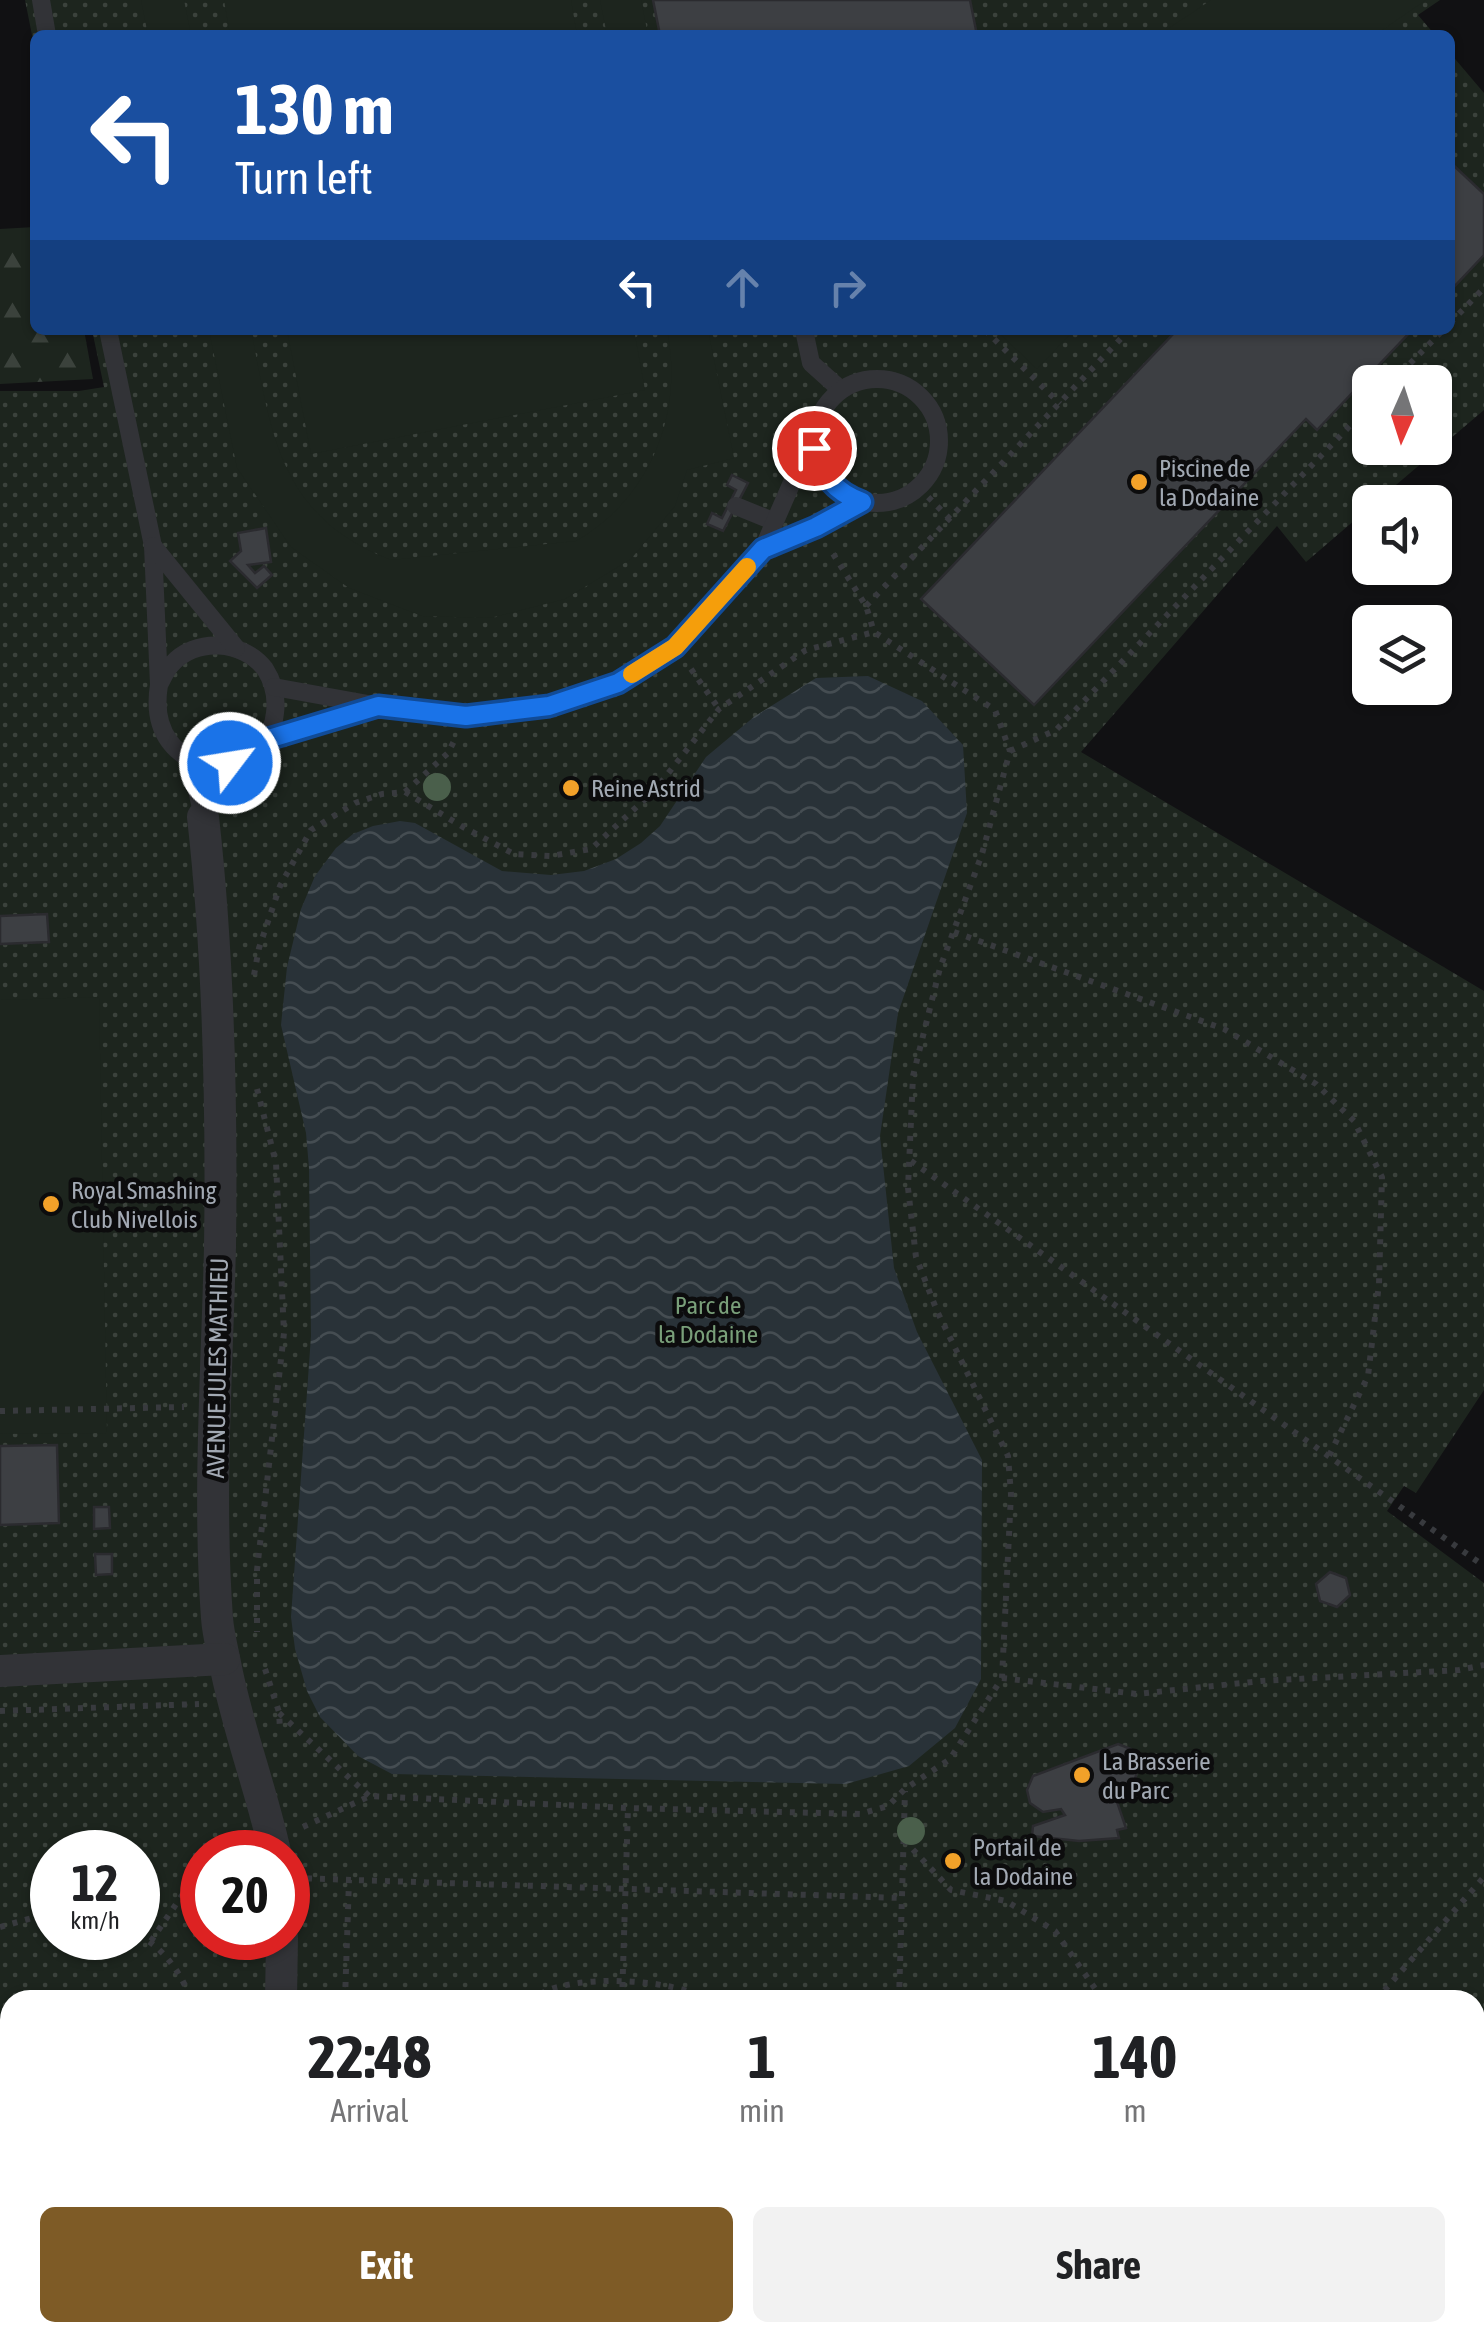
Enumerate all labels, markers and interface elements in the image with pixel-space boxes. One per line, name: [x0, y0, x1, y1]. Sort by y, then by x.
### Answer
text: 130 m: [235, 69, 394, 149]
icon: left: [70, 70, 200, 200]
text: Turn left: [235, 152, 373, 204]
icon: left: [610, 260, 665, 315]
icon: ahead: [715, 260, 770, 315]
icon: right: [820, 260, 875, 315]
north arrow: [1352, 365, 1452, 465]
map controls: [1352, 365, 1452, 705]
pin: [772, 406, 857, 491]
icon: arrive: [787, 421, 842, 476]
place label: Piscine de la Dodaine: [1159, 454, 1259, 511]
marker: Piscine de la Dodaine: [1128, 471, 1150, 493]
button: sound: [1352, 485, 1452, 585]
button: layers: [1352, 605, 1452, 705]
position arrow: [178, 711, 282, 815]
place label: Reine Astrid: [591, 774, 701, 802]
marker: Reine Astrid: [560, 777, 582, 799]
place label: Royal Smashing Club Nivellois: [71, 1176, 217, 1233]
marker: Royal Smashing Club Nivellois: [40, 1193, 62, 1215]
street label: AVENUE JULES MATHIEU: [201, 1258, 233, 1478]
park label: Parc de la Dodaine: [658, 1291, 758, 1348]
place label: La Brasserie du Parc: [1102, 1747, 1211, 1804]
marker: La Brasserie du Parc: [1071, 1764, 1093, 1786]
speed limit sign: 20: [180, 1830, 310, 1960]
place label: Portail de la Dodaine: [973, 1833, 1073, 1890]
marker: Portail de la Dodaine: [942, 1850, 964, 1872]
text: 12: [71, 1854, 118, 1912]
text: km/h: [70, 1906, 120, 1934]
text: 22:48: [308, 2022, 431, 2091]
text: 1: [748, 2022, 776, 2091]
text: 140: [1093, 2022, 1177, 2091]
text: Arrival: [330, 2092, 409, 2129]
text: min: [739, 2092, 785, 2129]
text: m: [1123, 2092, 1146, 2129]
button: Exit: [40, 2207, 733, 2322]
button: Share: [753, 2207, 1445, 2322]

